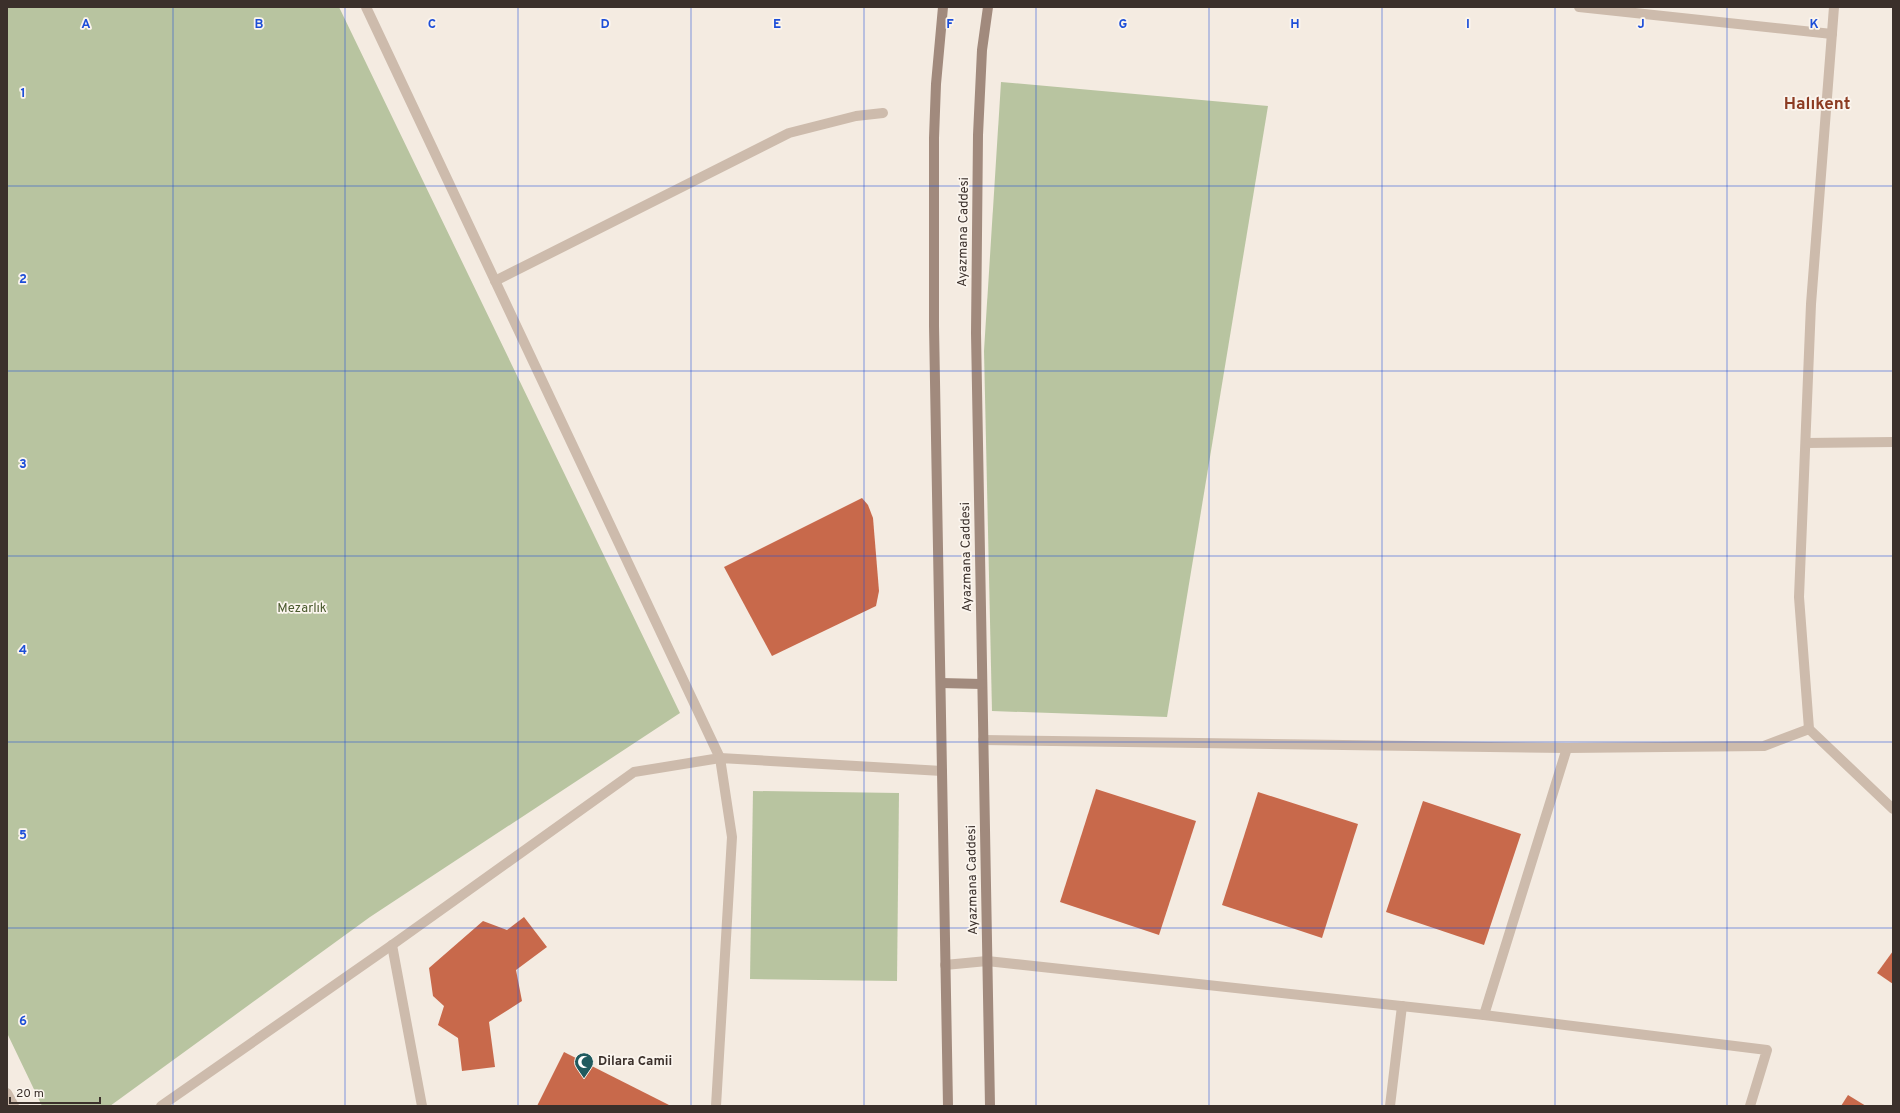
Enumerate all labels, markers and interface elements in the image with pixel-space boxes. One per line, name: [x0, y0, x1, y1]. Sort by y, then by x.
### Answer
text: A: [81, 17, 91, 33]
text: B: [255, 17, 264, 33]
text: C: [428, 17, 436, 33]
text: D: [600, 17, 610, 33]
text: E: [773, 17, 781, 33]
text: F: [946, 17, 954, 33]
text: G: [1119, 17, 1128, 33]
text: H: [1290, 17, 1300, 33]
text: I: [1466, 17, 1470, 33]
text: J: [1637, 17, 1645, 33]
text: K: [1809, 17, 1819, 33]
text: 1: [20, 86, 26, 102]
district label: Halıkent: [1784, 94, 1850, 116]
street label: Ayazmana Caddesi: [955, 177, 973, 287]
text: 2: [19, 272, 27, 288]
text: 3: [19, 457, 27, 473]
street label: Ayazmana Caddesi: [958, 502, 976, 612]
park label: Mezarlık: [277, 601, 327, 617]
text: 4: [19, 643, 27, 659]
street label: Ayazmana Caddesi: [964, 825, 982, 935]
text: 5: [19, 828, 27, 844]
text: 6: [19, 1014, 27, 1030]
mosque icon: Dilara Camii: [573, 1051, 595, 1079]
place label: Dilara Camii: [598, 1054, 672, 1070]
scale bar: [10, 1079, 100, 1105]
text: 20 m: [16, 1086, 44, 1102]

